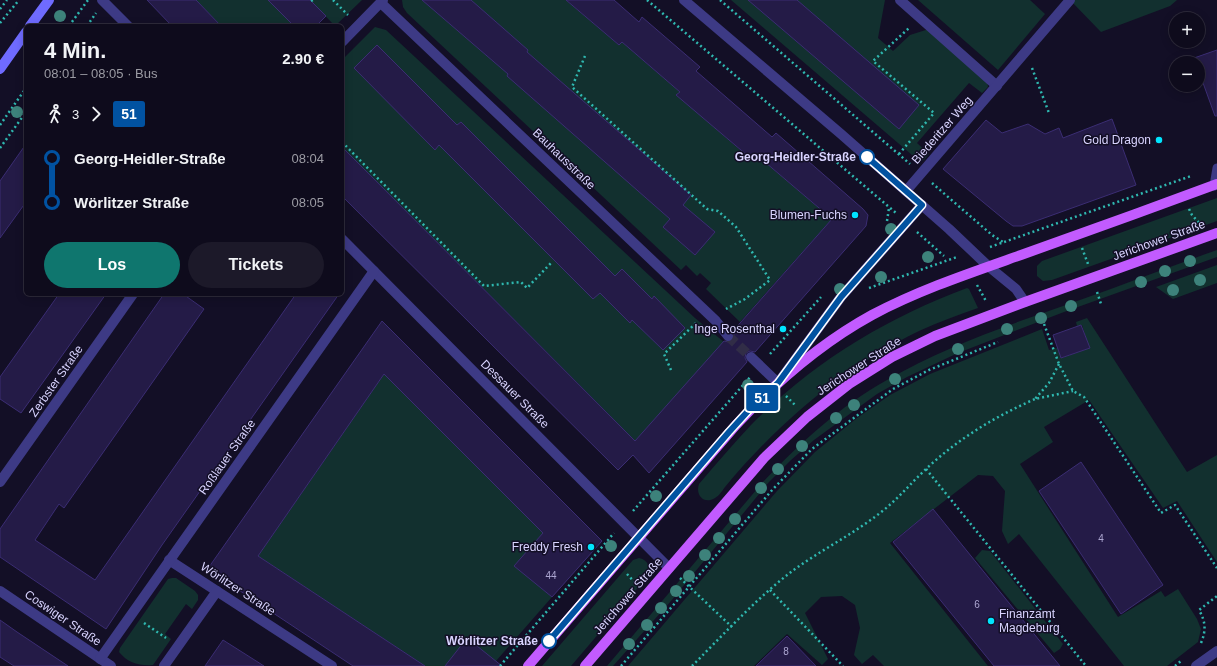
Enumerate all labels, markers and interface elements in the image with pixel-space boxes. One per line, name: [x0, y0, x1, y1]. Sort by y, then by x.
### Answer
map controls: [1169, 12, 1205, 92]
button: +: [1169, 12, 1205, 48]
text: 4 Min.: [44, 38, 106, 63]
text: 2.90 €: [282, 50, 324, 67]
button: −: [1169, 56, 1205, 92]
text: 08:01 – 08:05 · Bus: [44, 66, 157, 81]
street label: Biederitzer Weg: [909, 93, 975, 167]
icon: walk: [44, 103, 66, 125]
icon: forward: [85, 103, 107, 125]
text: 51: [121, 106, 137, 122]
text: 3: [72, 107, 79, 122]
street label: Bauhausstraße: [530, 126, 598, 193]
place label: Gold Dragon: [1083, 133, 1151, 147]
marker: Gold Dragon: [1154, 135, 1164, 145]
marker: Georg-Heidler-Straße: [859, 149, 875, 165]
text: Georg-Heidler-Straße: [74, 150, 226, 167]
place label: Georg-Heidler-Straße: [735, 150, 856, 164]
text: 08:04: [291, 151, 324, 166]
text: Wörlitzer Straße: [74, 194, 189, 211]
text: 08:05: [291, 195, 324, 210]
place label: Blumen-Fuchs: [770, 208, 847, 222]
marker: Blumen-Fuchs: [850, 210, 860, 220]
street label: Jerichower Straße: [1111, 217, 1207, 263]
button: Los: [44, 242, 180, 288]
button: Tickets: [188, 242, 324, 288]
place label: Inge Rosenthal: [694, 322, 775, 336]
marker: Inge Rosenthal: [778, 324, 788, 334]
street label: Jerichower Straße: [814, 333, 904, 398]
street label: Zerbster Straße: [26, 342, 86, 419]
street label: Dessauer Straße: [478, 357, 552, 431]
line badge: 51: [744, 385, 780, 411]
text: 51: [754, 390, 770, 406]
street label: Roßlauer Straße: [196, 416, 258, 497]
house number: 4: [1098, 533, 1104, 544]
place label: Freddy Fresh: [512, 540, 583, 554]
marker: Freddy Fresh: [586, 542, 596, 552]
street label: Jerichower Straße: [591, 554, 665, 637]
street label: Wörlitzer Straße: [198, 560, 278, 619]
house number: 44: [545, 570, 557, 581]
street label: Coswiger Straße: [22, 587, 104, 649]
house number: 6: [974, 599, 980, 610]
place label: Finanzamt Magdeburg: [999, 607, 1060, 635]
marker: Finanzamt Magdeburg: [986, 616, 996, 626]
marker: Wörlitzer Straße: [541, 633, 557, 649]
place label: Wörlitzer Straße: [446, 634, 538, 648]
house number: 8: [783, 646, 789, 657]

